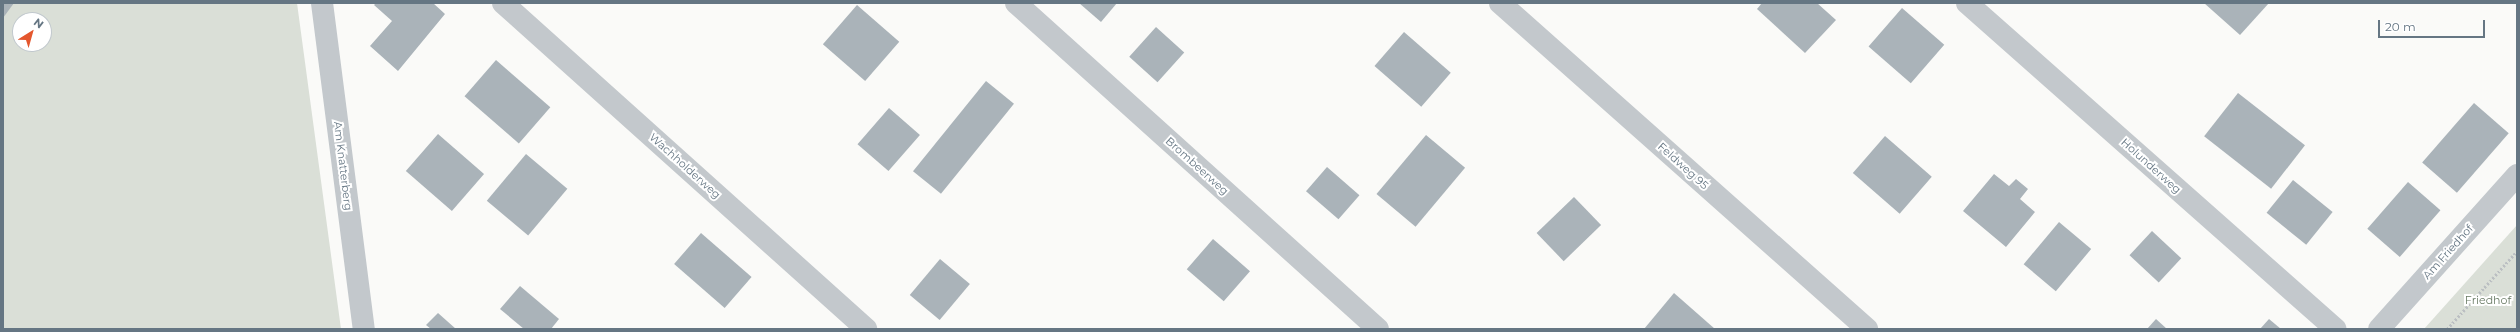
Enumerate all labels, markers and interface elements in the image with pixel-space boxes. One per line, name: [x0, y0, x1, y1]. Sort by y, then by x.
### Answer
north arrow: [12, 12, 52, 52]
scale bar: [2380, 12, 2487, 38]
text: N: [31, 15, 46, 31]
text: 20 m: [2385, 19, 2416, 34]
street label: Am Knatterberg: [331, 121, 355, 211]
street label: Wachholderweg: [647, 131, 723, 201]
street label: Brombeerweg: [1163, 134, 1231, 198]
street label: Holunderweg: [2118, 136, 2184, 196]
street label: Feldweg 95: [1655, 140, 1711, 192]
street label: Am Friedhof: [2420, 222, 2476, 282]
park label: Friedhof: [2465, 293, 2511, 307]

